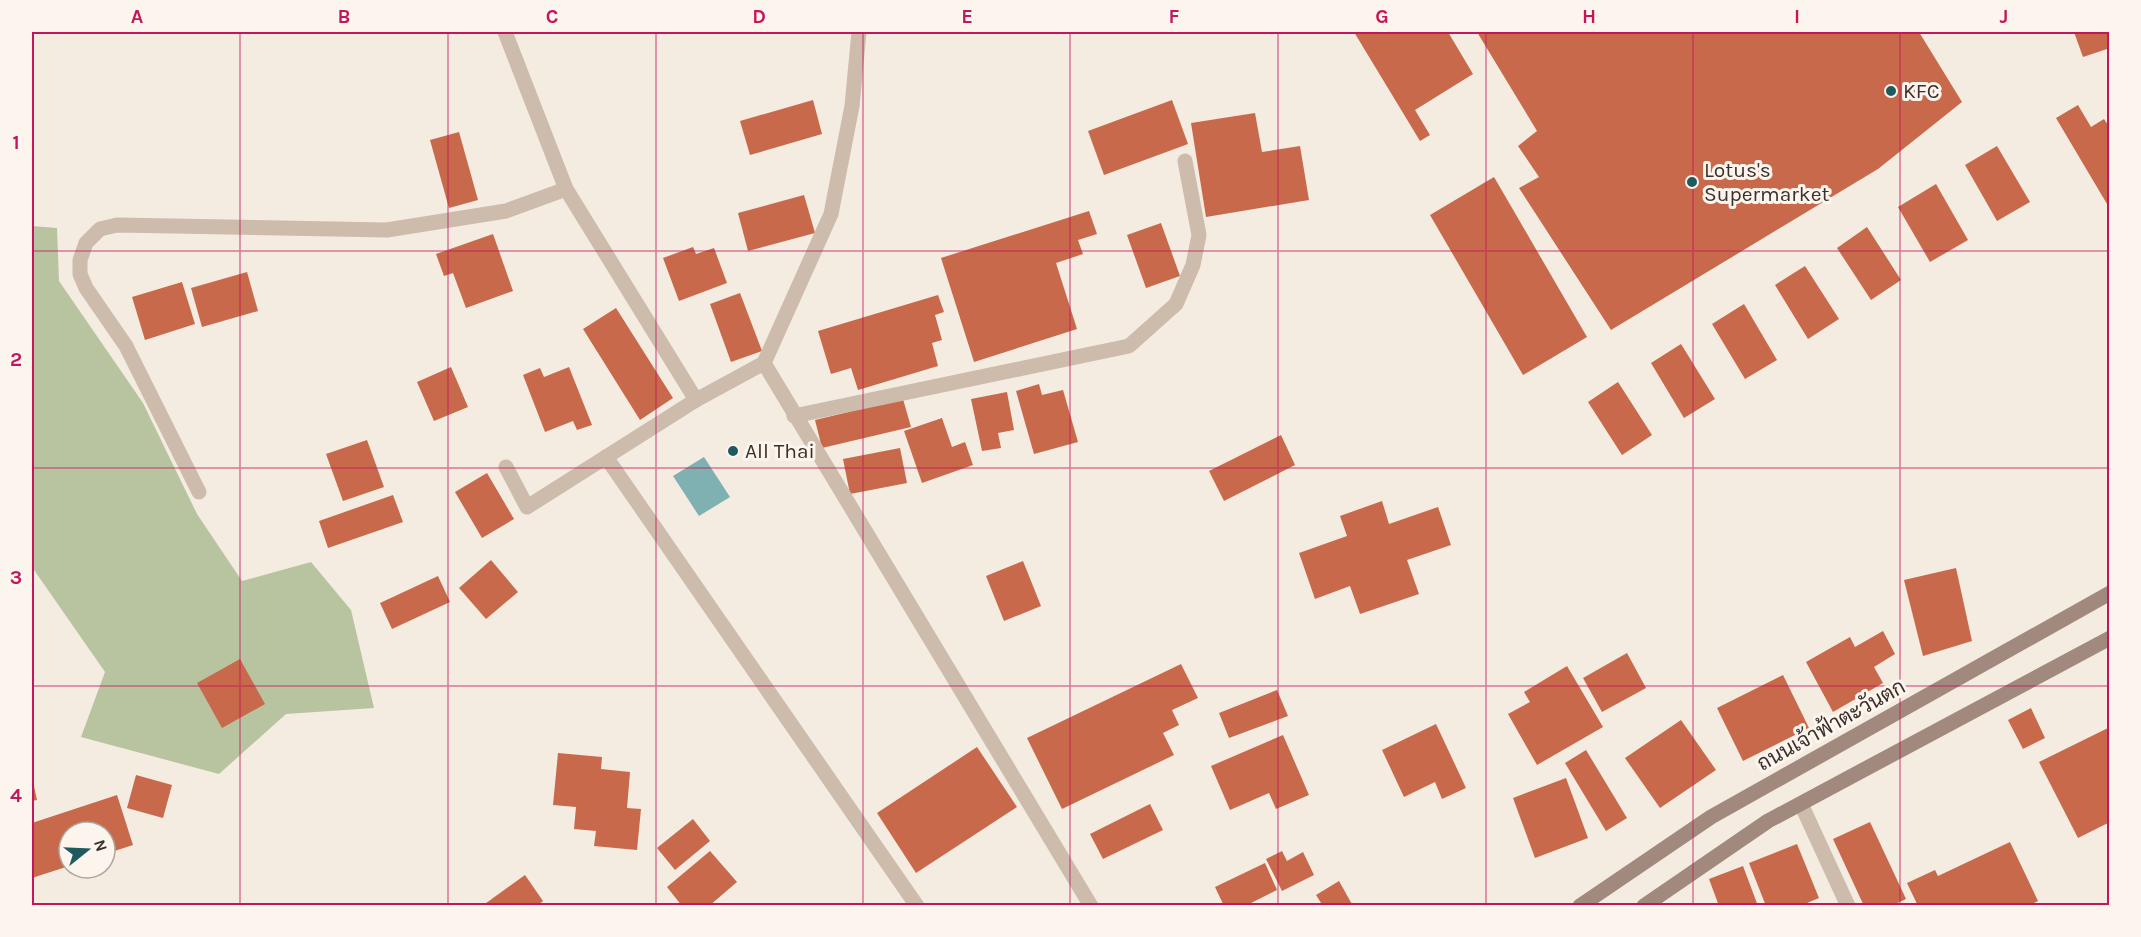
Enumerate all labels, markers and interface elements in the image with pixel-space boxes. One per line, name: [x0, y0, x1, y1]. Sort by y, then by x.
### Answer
text: A: [131, 5, 144, 28]
text: B: [338, 5, 350, 28]
text: C: [546, 5, 558, 28]
text: D: [752, 5, 766, 28]
text: E: [961, 5, 973, 28]
text: F: [1169, 5, 1180, 28]
text: G: [1375, 5, 1389, 28]
text: H: [1582, 5, 1596, 28]
text: I: [1794, 5, 1800, 28]
text: J: [2000, 5, 2008, 28]
place label: KFC: [1903, 79, 1940, 103]
marker: KFC: [1884, 84, 1898, 98]
text: 1: [12, 131, 20, 154]
place label: Lotus's Supermarket: [1704, 158, 1829, 206]
marker: Lotus's Supermarket: [1685, 175, 1699, 189]
text: 2: [10, 348, 22, 371]
place label: All Thai: [745, 439, 815, 463]
marker: All Thai: [726, 444, 740, 458]
text: 3: [10, 566, 22, 589]
street label: ถนนเจ้าฟ้าตะวันตก: [1752, 673, 1909, 776]
text: 4: [10, 784, 22, 807]
north arrow: [57, 820, 117, 880]
text: N: [90, 837, 112, 854]

